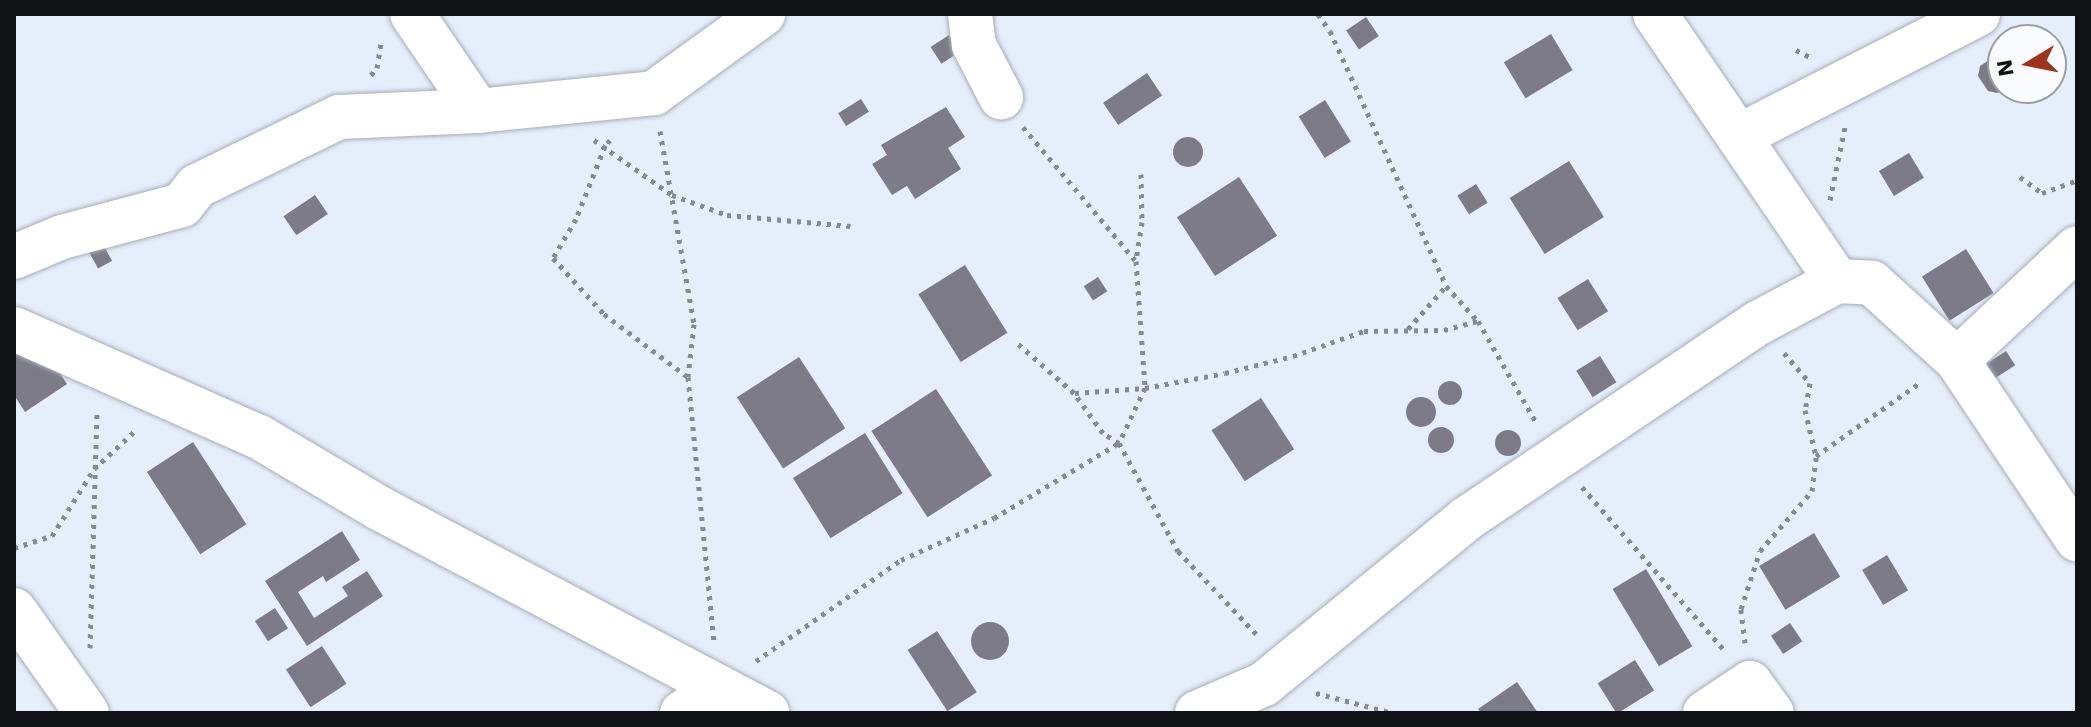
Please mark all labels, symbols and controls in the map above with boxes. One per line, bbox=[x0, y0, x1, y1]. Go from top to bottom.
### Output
north arrow bbox=[1987, 24, 2067, 104]
text: N bbox=[1991, 58, 2019, 78]

